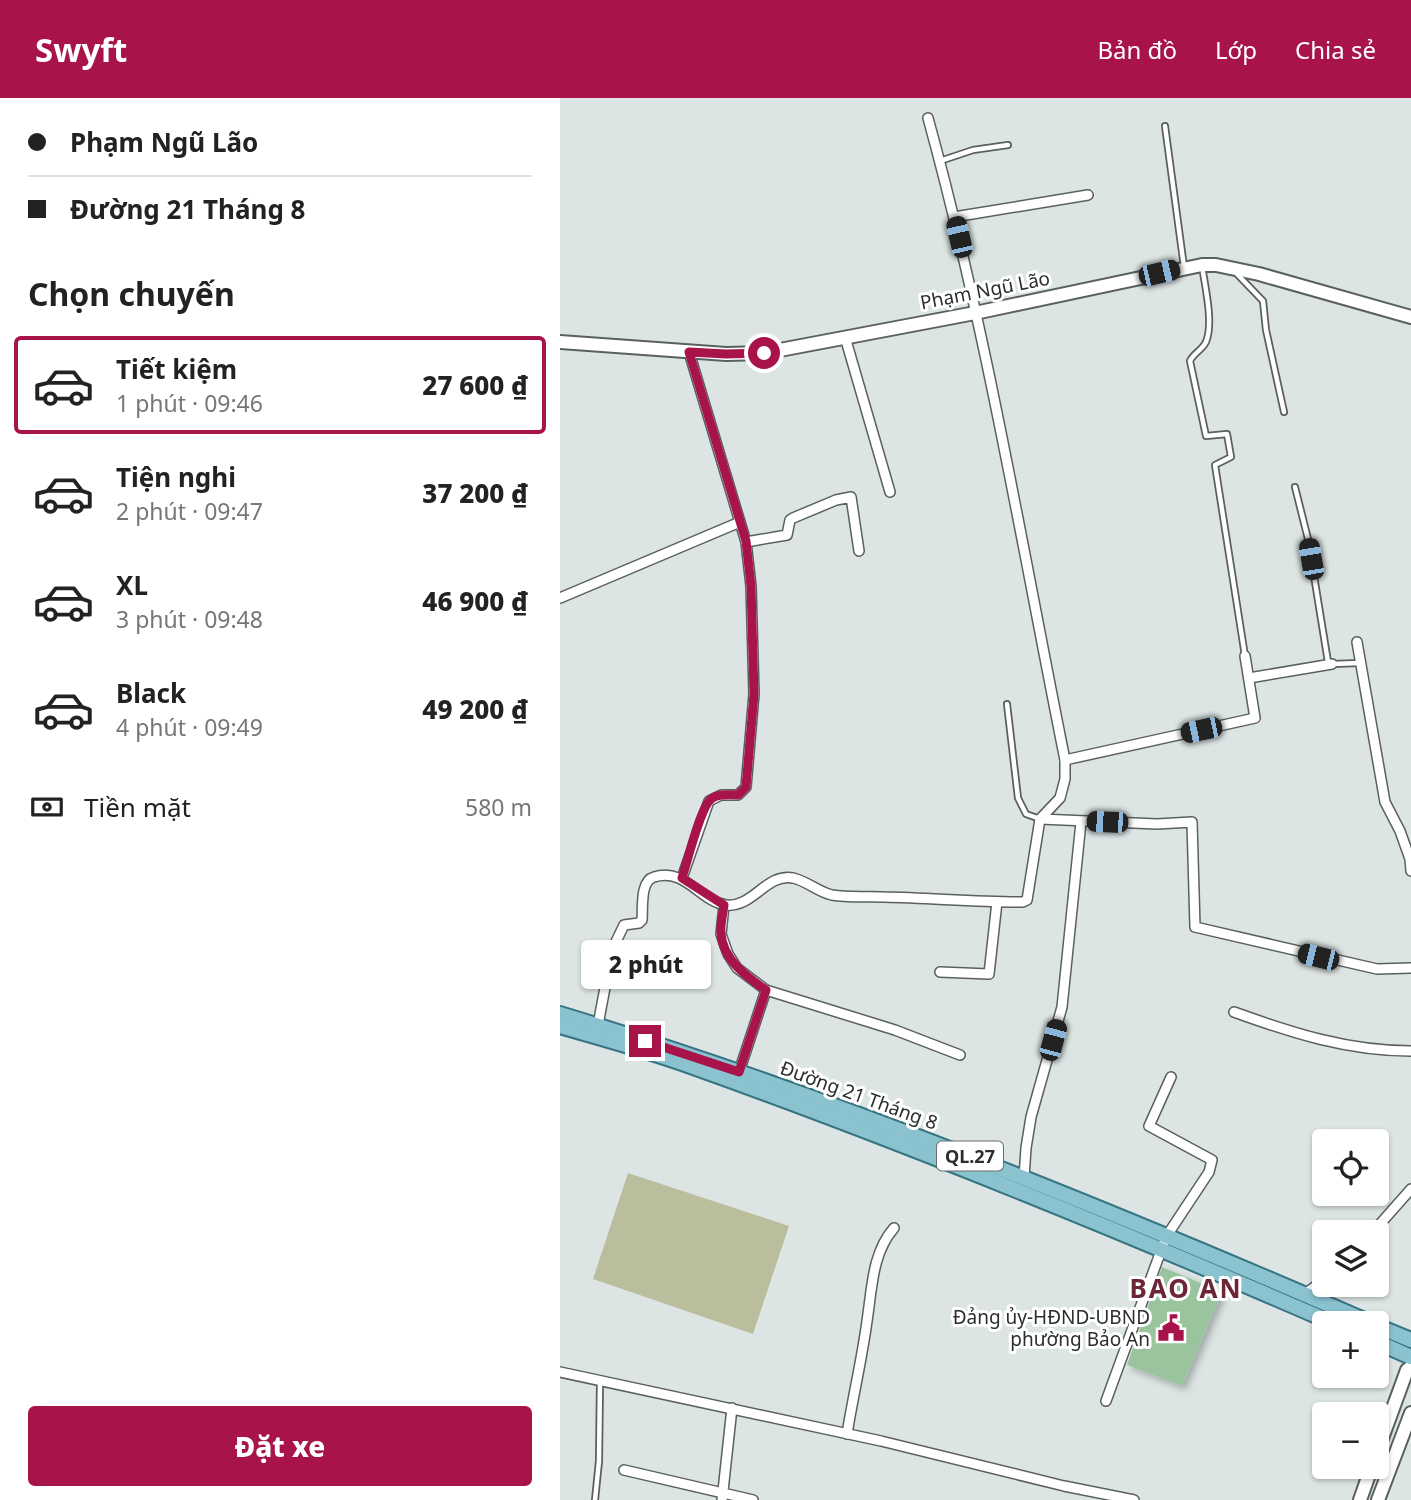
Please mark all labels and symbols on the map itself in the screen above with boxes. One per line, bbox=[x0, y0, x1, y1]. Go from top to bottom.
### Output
car bbox=[945, 214, 974, 260]
car bbox=[1137, 258, 1182, 288]
street label: Phạm Ngũ Lão bbox=[918, 265, 1052, 315]
route start bbox=[748, 337, 780, 369]
car bbox=[1298, 536, 1325, 582]
car bbox=[1179, 715, 1224, 745]
car bbox=[1086, 811, 1129, 833]
callout: 2 phút bbox=[580, 940, 710, 988]
car bbox=[1296, 942, 1341, 972]
car bbox=[1038, 1017, 1069, 1063]
route end bbox=[629, 1025, 661, 1057]
street label: Đường 21 Tháng 8 bbox=[777, 1054, 941, 1136]
road number: QL.27 bbox=[937, 1142, 1003, 1170]
district label: BAO AN bbox=[1129, 1270, 1243, 1306]
place label: Đảng ủy-HĐND-UBND phường Bảo An bbox=[953, 1304, 1150, 1352]
public building icon: Đảng ủy-HĐND-UBND phường Bảo An bbox=[1156, 1313, 1186, 1343]

